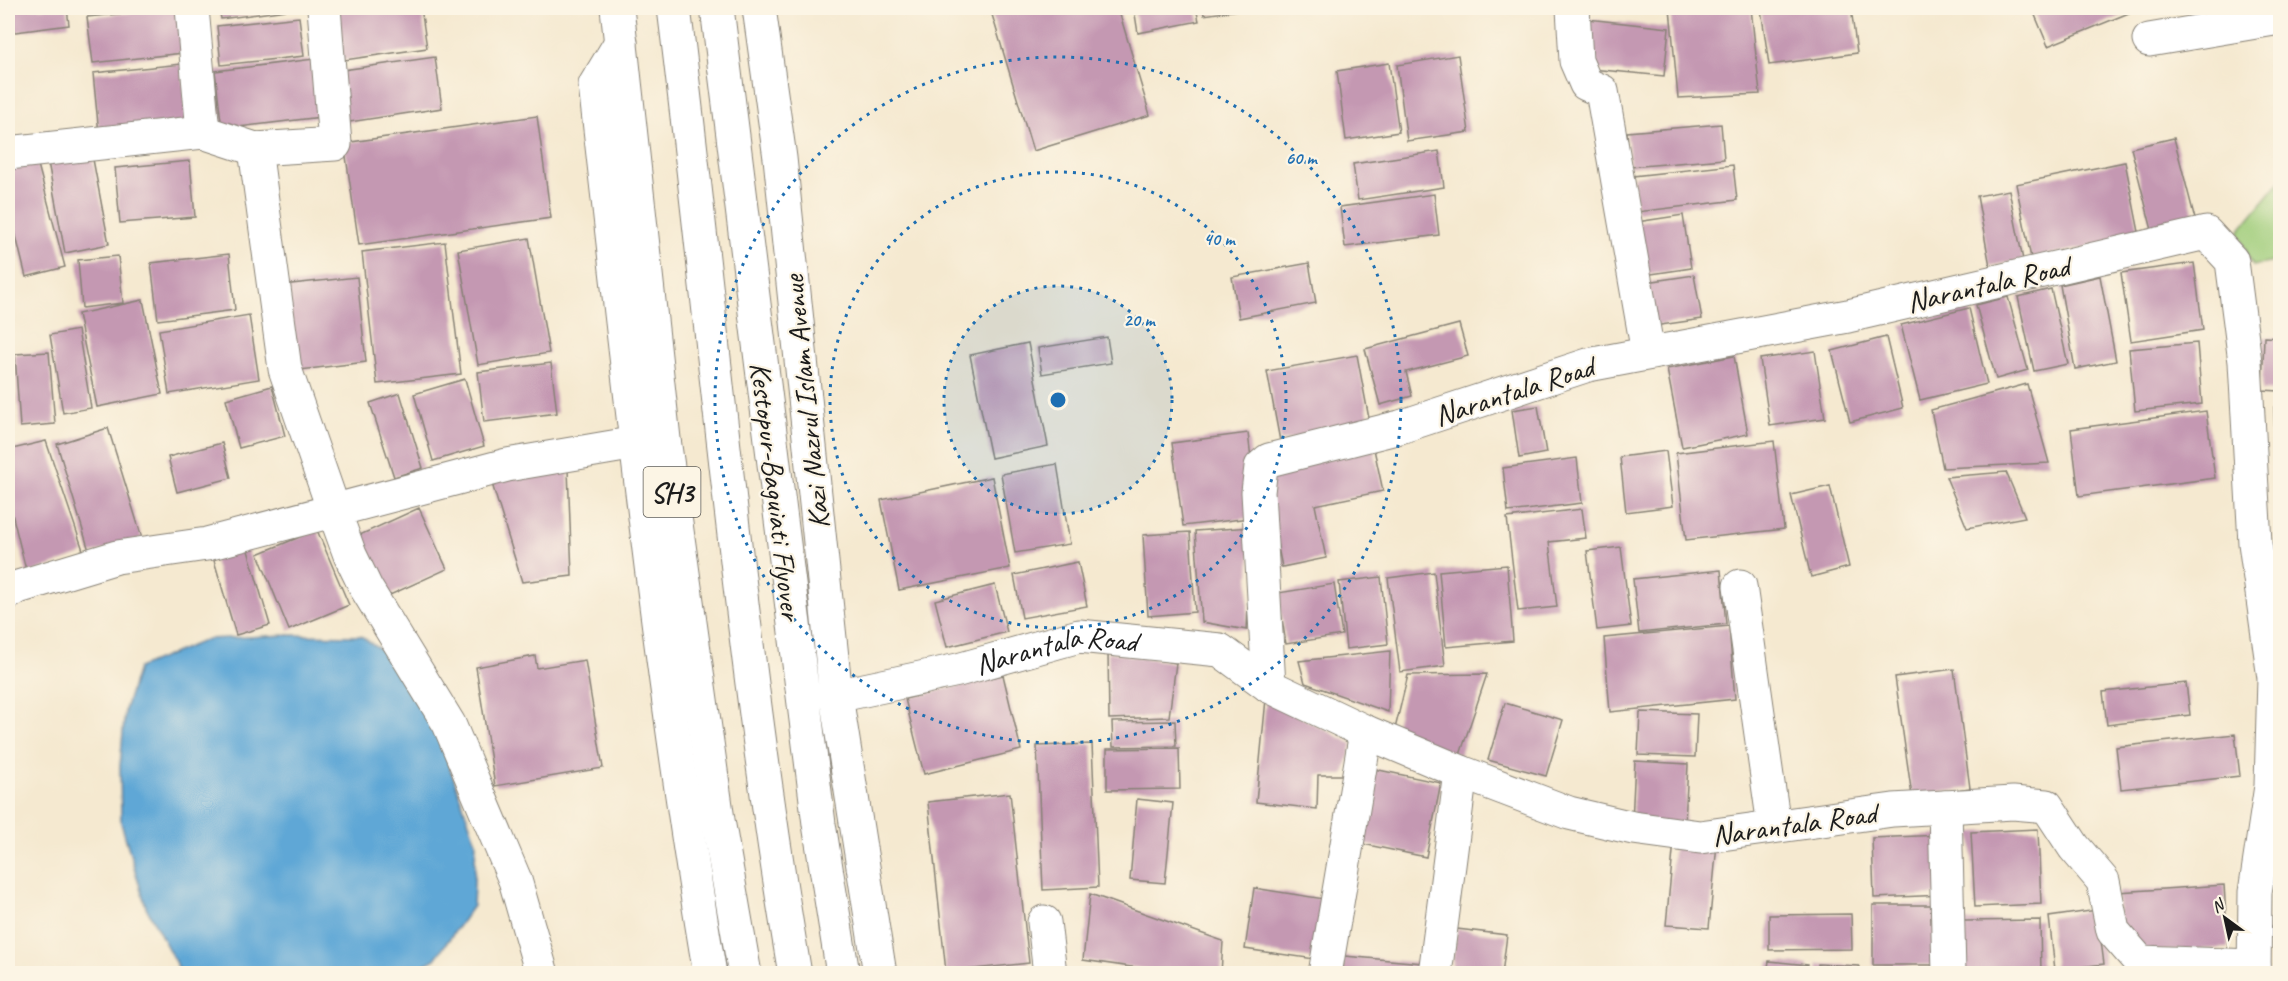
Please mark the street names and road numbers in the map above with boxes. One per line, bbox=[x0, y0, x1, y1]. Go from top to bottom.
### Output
street label: Narantala Road bbox=[1903, 246, 2077, 321]
street label: Kazi Nazrul Islam Avenue bbox=[774, 271, 838, 531]
street label: Narantala Road bbox=[1429, 346, 1603, 435]
street label: Kestopur-Baguiati Flyover bbox=[741, 360, 811, 624]
road number: SH3 bbox=[644, 467, 700, 517]
street label: Narantala Road bbox=[971, 617, 1143, 683]
street label: Narantala Road bbox=[1709, 793, 1883, 854]

